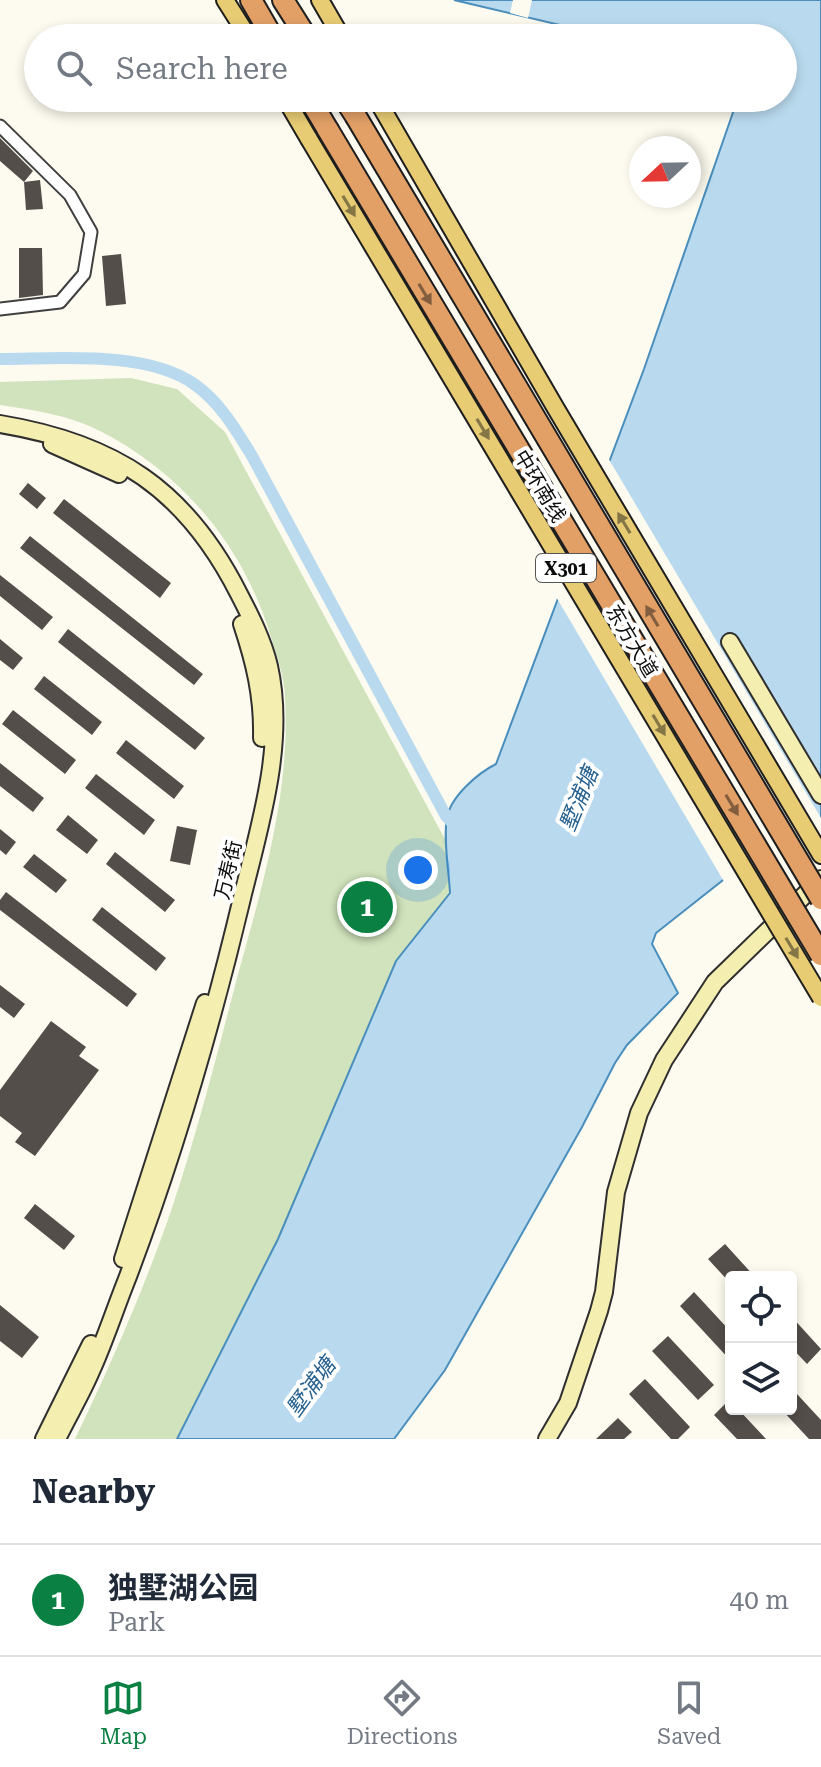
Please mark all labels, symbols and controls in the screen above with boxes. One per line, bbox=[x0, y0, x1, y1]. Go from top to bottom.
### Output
search box bbox=[24, 24, 797, 112]
icon: search bbox=[52, 46, 96, 90]
text: Search here bbox=[116, 51, 288, 86]
north arrow bbox=[629, 136, 701, 208]
one-way arrow bbox=[342, 195, 356, 217]
one-way arrow bbox=[418, 283, 432, 305]
one-way arrow bbox=[476, 418, 490, 440]
street label: 中环南线 bbox=[509, 446, 571, 526]
one-way arrow bbox=[617, 512, 631, 534]
road number: X301 bbox=[536, 554, 596, 582]
street label: 东方大道 bbox=[601, 601, 663, 681]
one-way arrow bbox=[645, 605, 659, 627]
one-way arrow bbox=[652, 714, 666, 736]
water label: 墅浦塘 bbox=[555, 760, 604, 834]
one-way arrow bbox=[725, 794, 739, 816]
street label: 万寿街 bbox=[210, 838, 246, 902]
your location bbox=[398, 850, 438, 890]
pin: 1 bbox=[341, 877, 393, 937]
one-way arrow bbox=[784, 937, 798, 959]
map controls bbox=[725, 1271, 797, 1415]
button: locate bbox=[725, 1271, 797, 1343]
button: layers bbox=[725, 1343, 797, 1415]
water label: 墅浦塘 bbox=[281, 1350, 343, 1421]
text: Nearby bbox=[32, 1471, 155, 1511]
text: 独墅湖公园 bbox=[108, 1570, 258, 1605]
text: 1 bbox=[51, 1585, 65, 1615]
text: 40 m bbox=[730, 1585, 789, 1615]
text: Park bbox=[108, 1607, 165, 1637]
tab: Map bbox=[100, 1676, 147, 1749]
tab: Directions bbox=[347, 1676, 458, 1749]
tab: Saved bbox=[657, 1676, 721, 1749]

